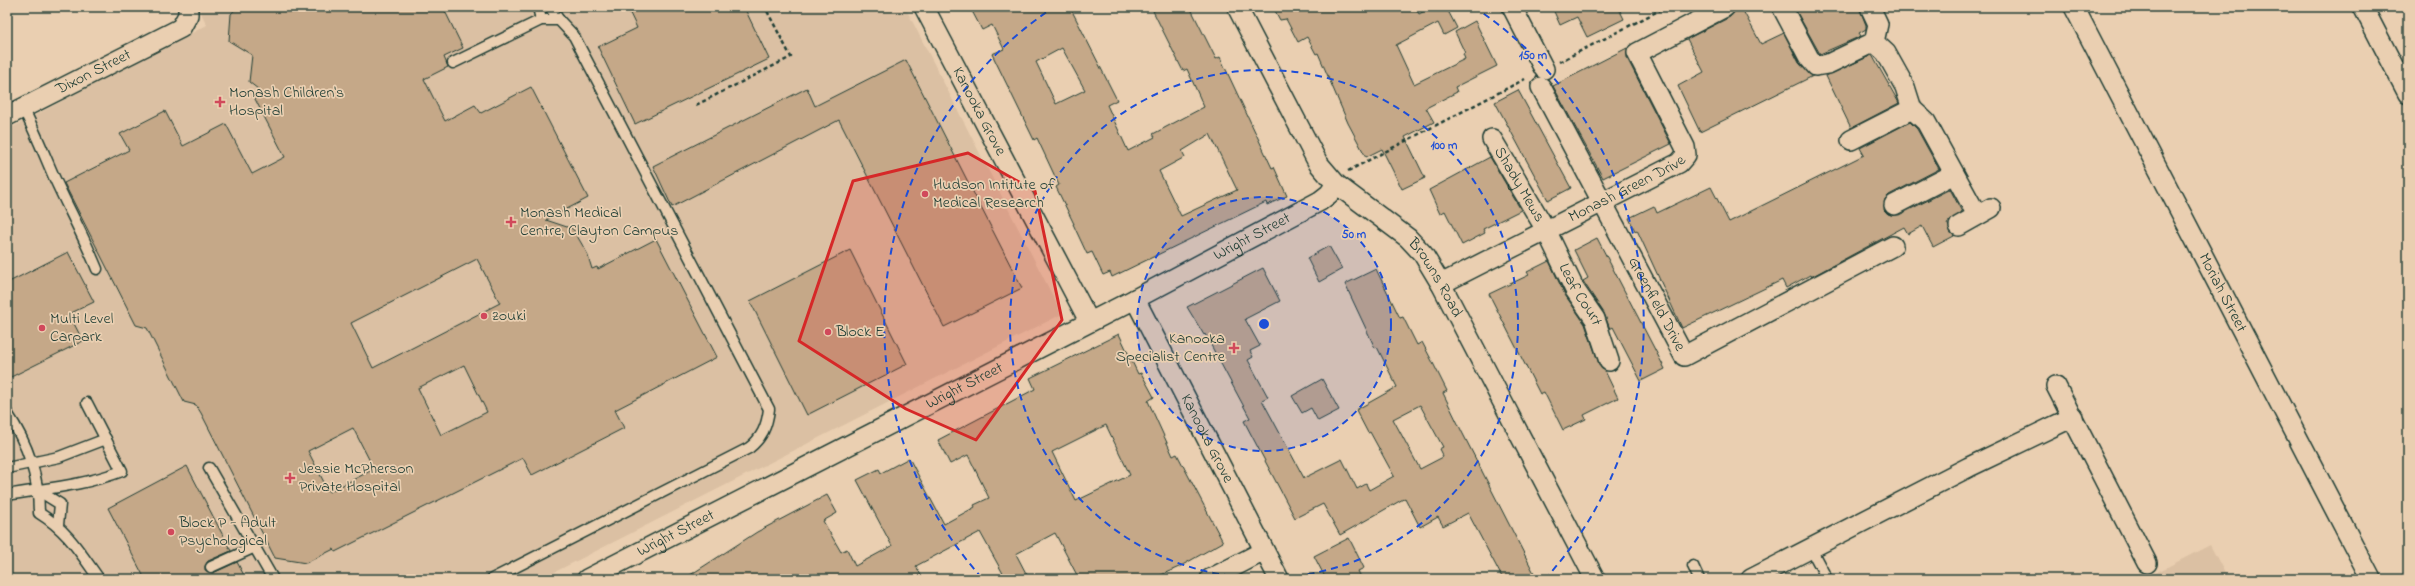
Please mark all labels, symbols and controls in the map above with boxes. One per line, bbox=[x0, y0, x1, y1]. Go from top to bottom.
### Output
street label: Dixon Street bbox=[51, 43, 136, 102]
text: 150 m bbox=[1519, 47, 1548, 65]
street label: Kanooka Grove bbox=[946, 63, 1013, 161]
place label: Monash Children's Hospital bbox=[229, 81, 344, 123]
marker: Monash Children's Hospital bbox=[214, 96, 226, 108]
text: 100 m bbox=[1431, 137, 1458, 155]
street label: Shady Mews bbox=[1487, 142, 1551, 227]
street label: Monash Green Drive bbox=[1564, 150, 1693, 229]
place label: Hudson Intitute of Medical Research bbox=[933, 173, 1056, 215]
marker: Hudson Intitute of Medical Research bbox=[920, 189, 930, 199]
place label: Monash Medical Centre, Clayton Campus bbox=[520, 201, 678, 243]
street label: Wright Street bbox=[1209, 206, 1296, 267]
marker: Monash Medical Centre, Clayton Campus bbox=[505, 216, 517, 228]
text: 50 m bbox=[1342, 226, 1367, 244]
street label: Browns Road bbox=[1401, 232, 1468, 322]
street label: Moriah Street bbox=[2192, 249, 2253, 337]
street label: Greenfield Drive bbox=[1621, 253, 1692, 356]
street label: Leaf Court bbox=[1552, 259, 1609, 329]
place label: zouki bbox=[492, 304, 526, 328]
place label: Multi Level Carpark bbox=[50, 307, 114, 349]
marker: zouki bbox=[479, 311, 489, 321]
centre of rings bbox=[1257, 317, 1271, 331]
place label: Block E bbox=[835, 320, 885, 344]
marker: Multi Level Carpark bbox=[37, 323, 47, 333]
marker: Block E bbox=[823, 327, 833, 337]
place label: Kanooka Specialist Centre bbox=[1116, 327, 1226, 369]
marker: Kanooka Specialist Centre bbox=[1228, 342, 1240, 354]
street label: Wright Street bbox=[922, 356, 1008, 416]
street label: Kanooka Grove bbox=[1174, 390, 1240, 488]
place label: Jessie McPherson Private Hospital bbox=[299, 457, 414, 499]
marker: Jessie McPherson Private Hospital bbox=[284, 472, 296, 484]
street label: Wright Street bbox=[633, 503, 720, 563]
place label: Block P - Adult Psychological bbox=[178, 511, 277, 553]
marker: Block P - Adult Psychological bbox=[166, 527, 176, 537]

